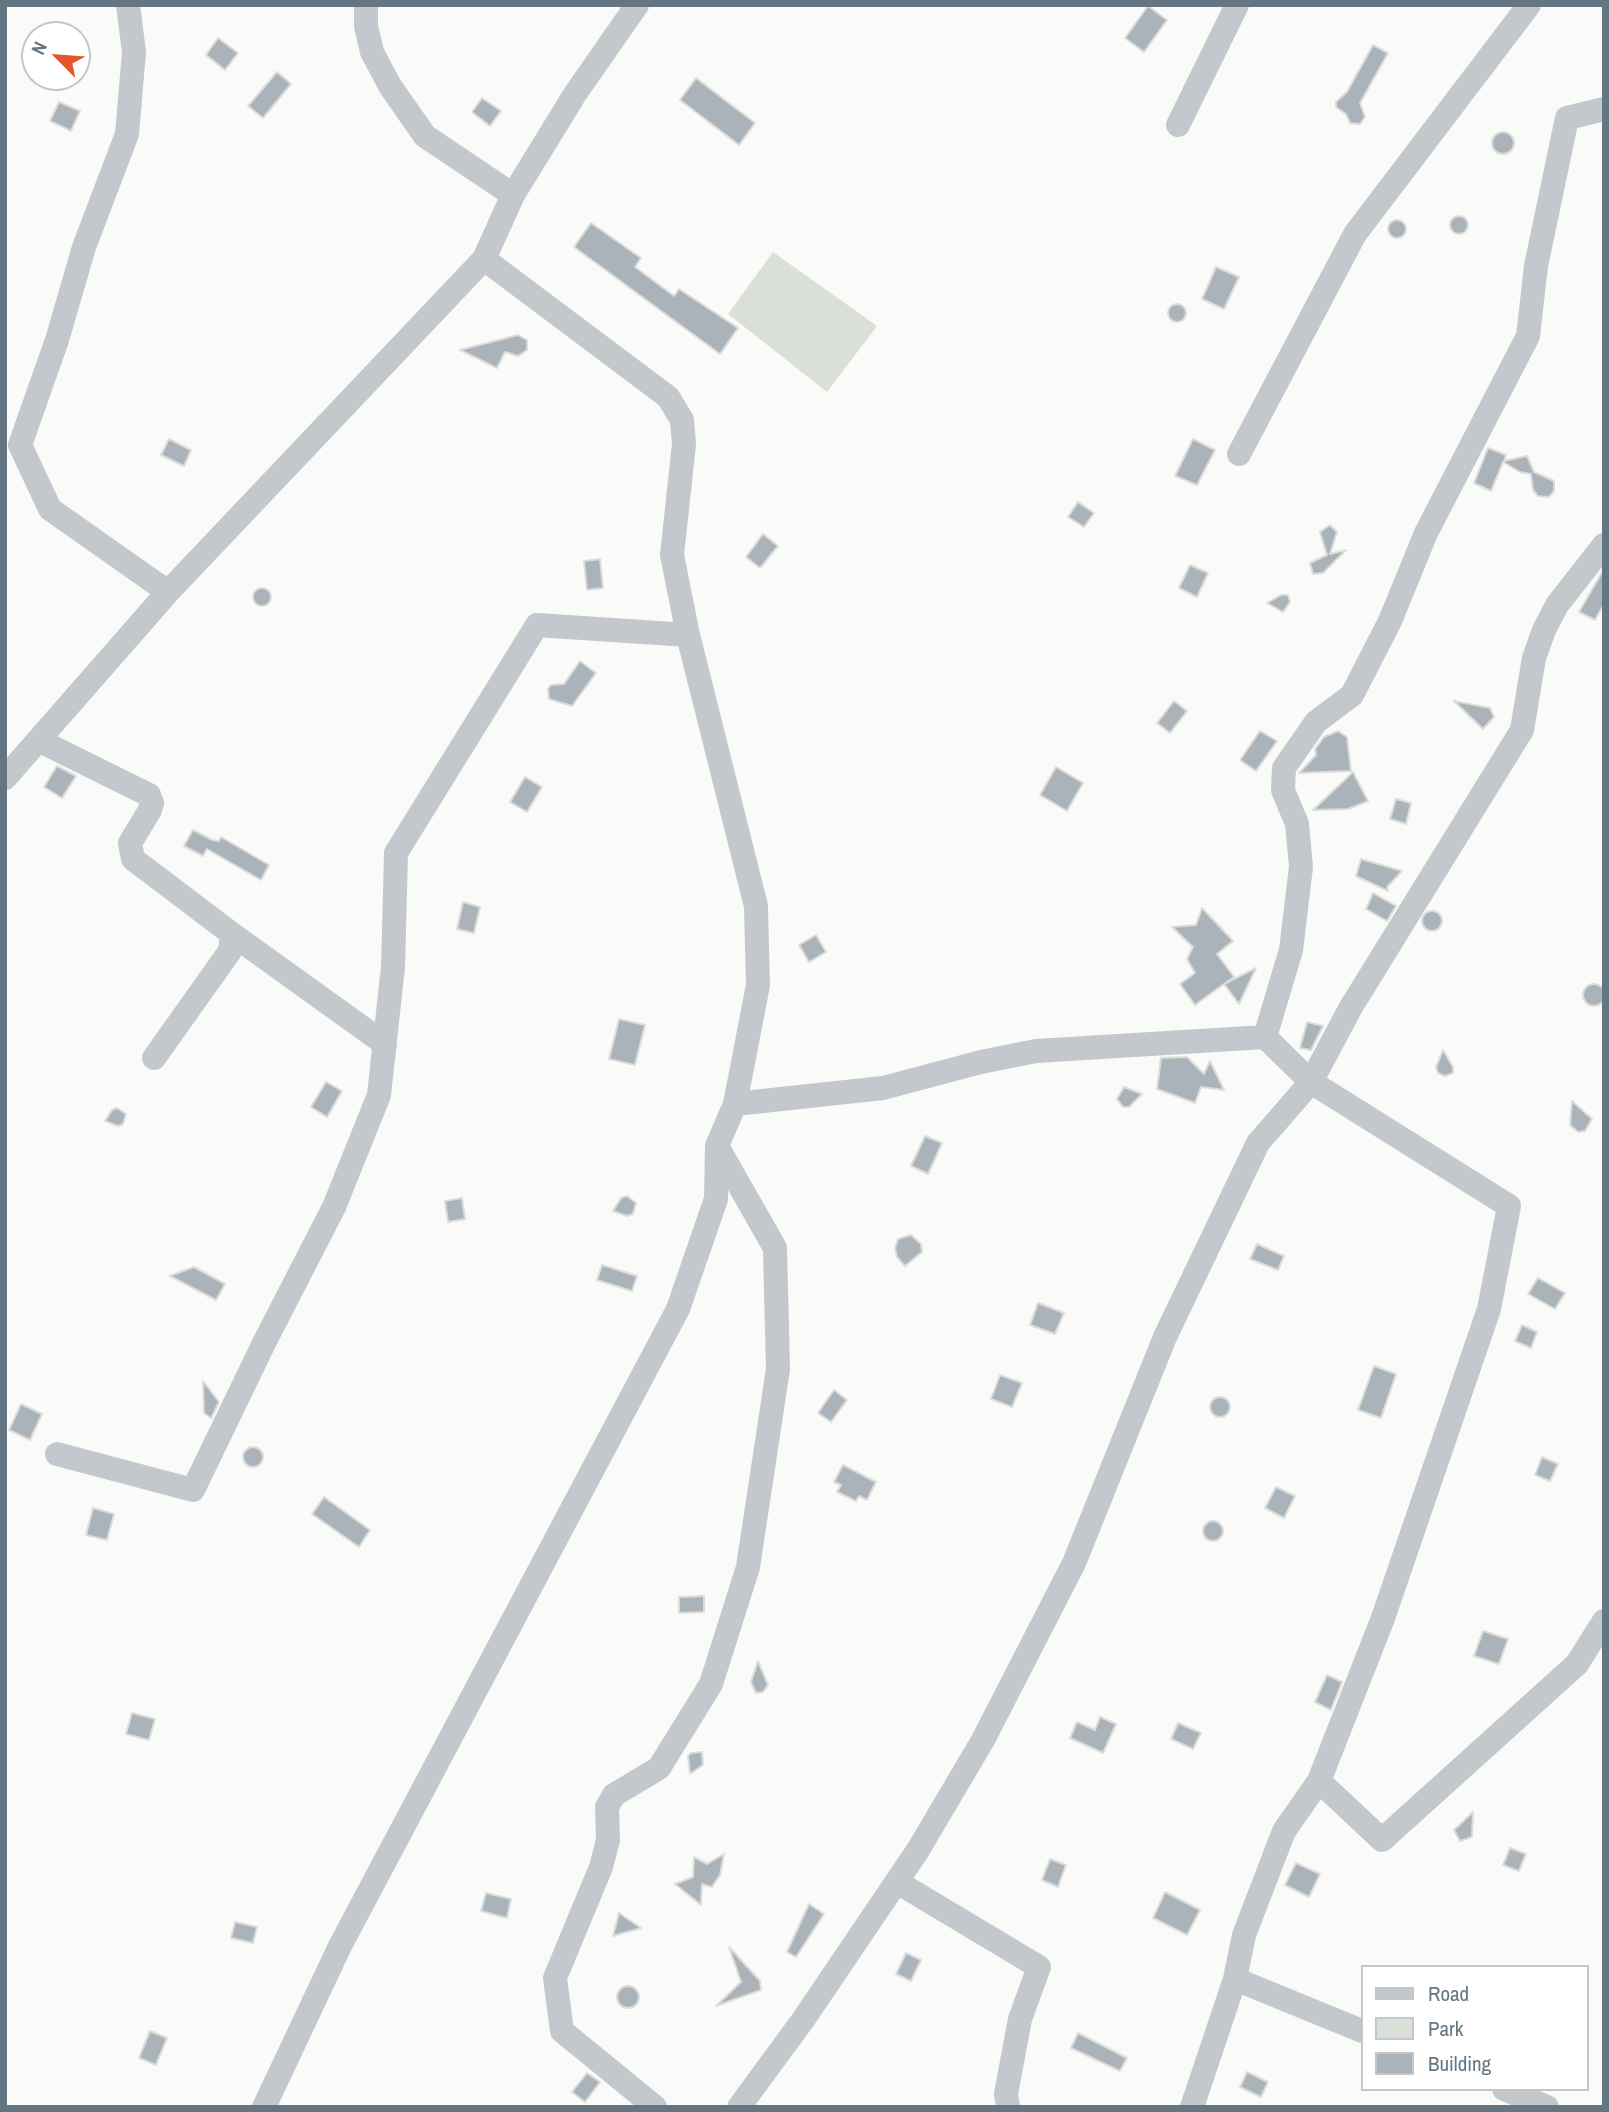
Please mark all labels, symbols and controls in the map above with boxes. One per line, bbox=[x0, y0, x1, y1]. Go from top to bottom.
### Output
north arrow bbox=[21, 21, 91, 91]
text: N bbox=[25, 37, 53, 59]
legend bbox=[1360, 1965, 1588, 2091]
text: Road bbox=[1428, 1979, 1469, 2008]
text: Park bbox=[1428, 2014, 1463, 2043]
text: Building bbox=[1428, 2049, 1491, 2078]

